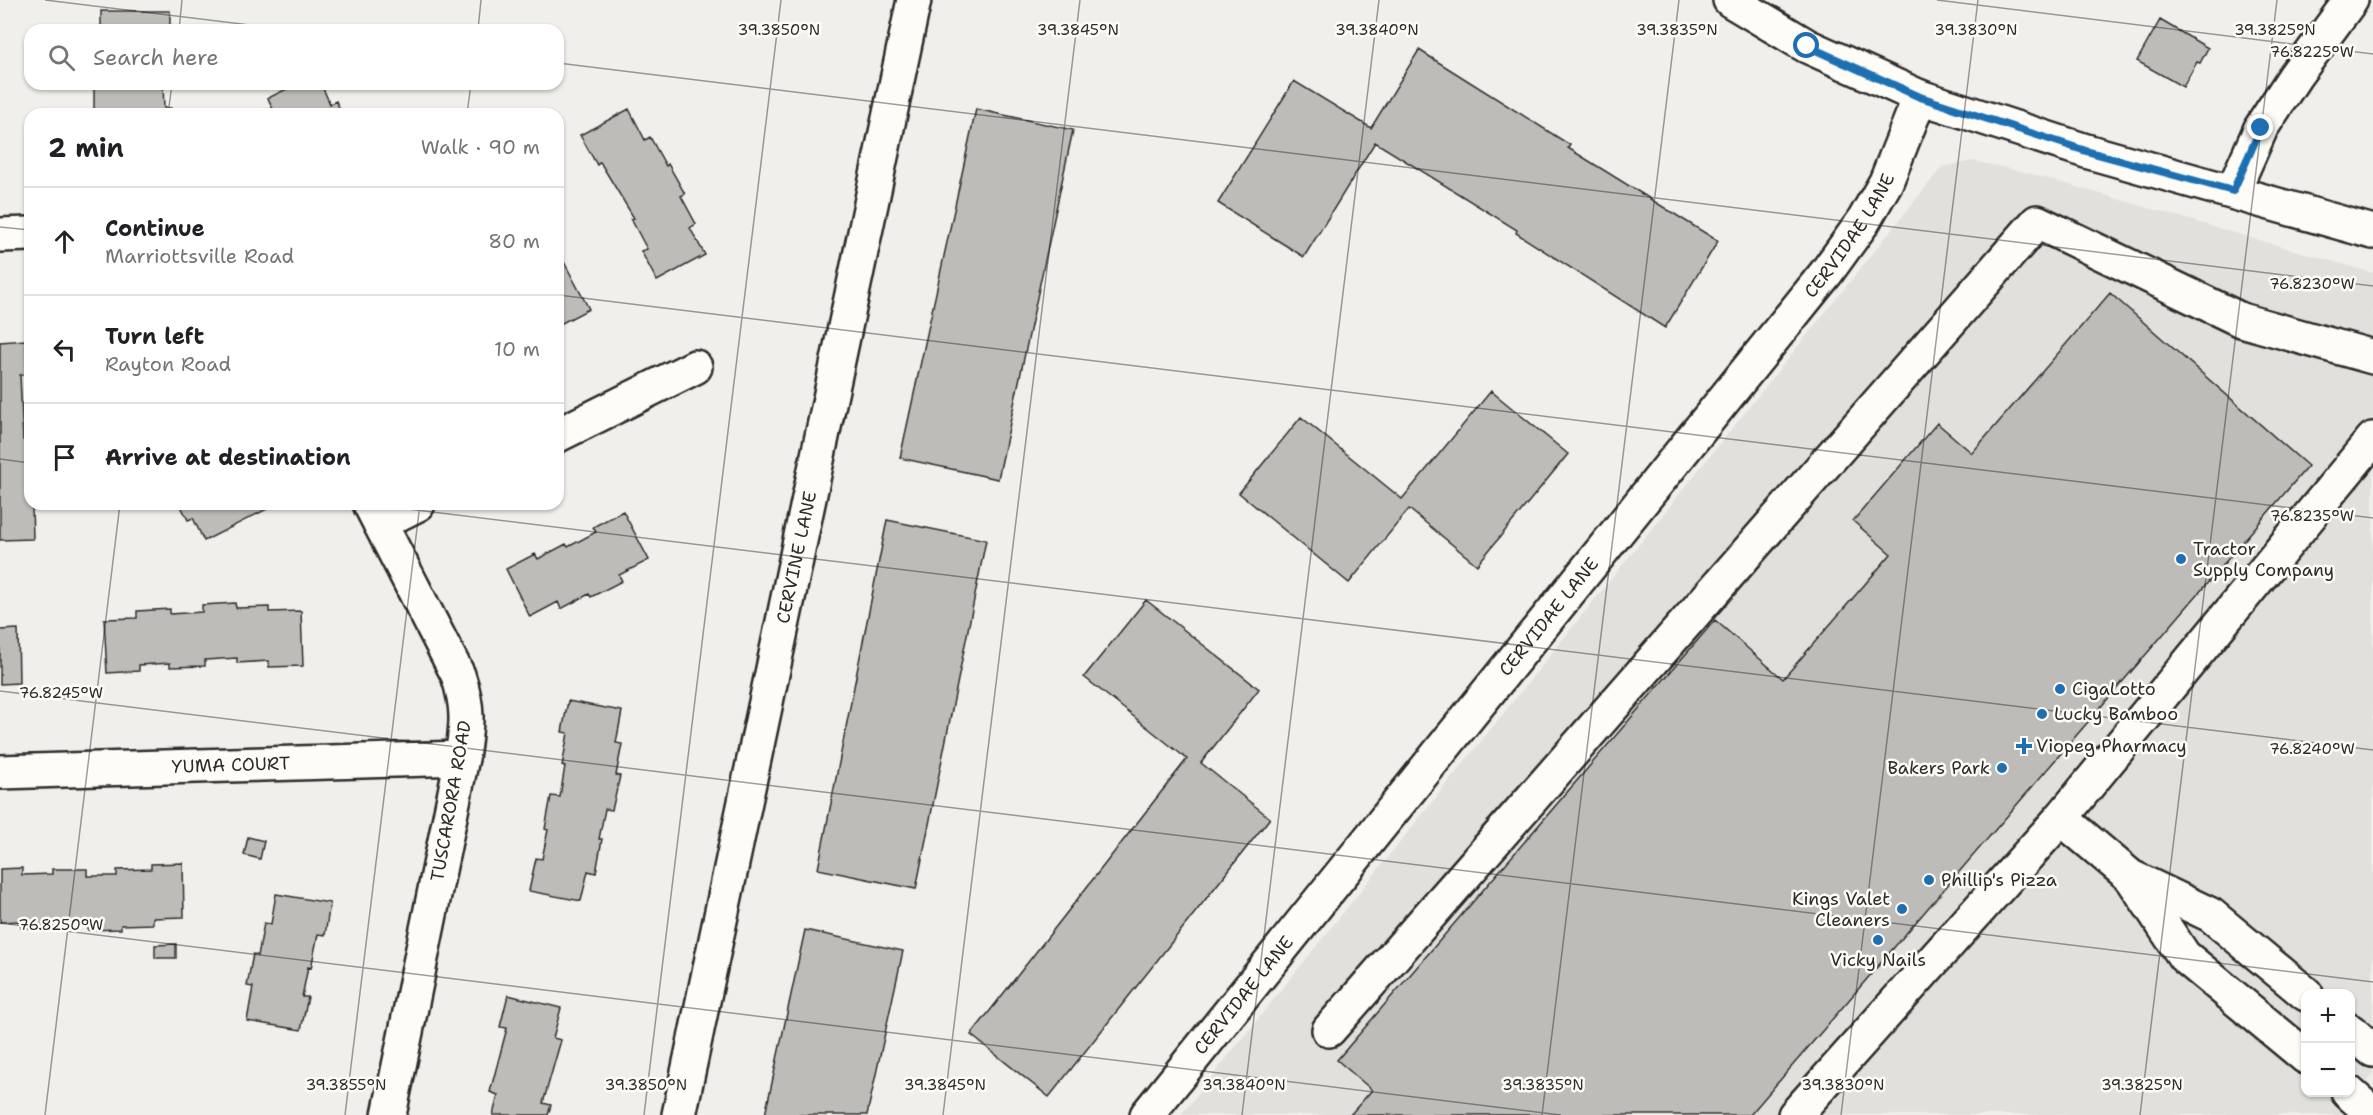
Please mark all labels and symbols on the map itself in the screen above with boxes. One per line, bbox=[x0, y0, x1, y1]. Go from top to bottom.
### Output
text: 39.3850°N bbox=[738, 20, 820, 40]
text: 39.3845°N bbox=[1037, 20, 1119, 40]
text: 39.3840°N bbox=[1335, 20, 1419, 40]
text: 39.3835°N bbox=[1636, 20, 1718, 40]
text: 39.3830°N bbox=[1934, 20, 2018, 40]
text: 39.3825°N bbox=[2234, 20, 2316, 40]
route start bbox=[1793, 32, 1819, 58]
text: 76.8225°W bbox=[2270, 42, 2354, 62]
route end bbox=[2247, 114, 2273, 140]
street label: CERVIDAE LANE bbox=[1799, 170, 1900, 303]
text: 76.8230°W bbox=[2269, 274, 2355, 294]
street label: CERVINE LANE bbox=[771, 489, 822, 626]
text: 76.8235°W bbox=[2270, 506, 2354, 526]
place label: Tractor Supply Company bbox=[2193, 537, 2334, 582]
street label: CERVIDAE LANE bbox=[1494, 552, 1604, 681]
marker: Tractor Supply Company bbox=[2174, 552, 2188, 566]
place label: CigaLotto bbox=[2072, 677, 2156, 701]
marker: CigaLotto bbox=[2053, 682, 2067, 696]
text: 76.8245°W bbox=[19, 683, 103, 703]
place label: Lucky Bamboo bbox=[2054, 702, 2178, 726]
marker: Lucky Bamboo bbox=[2035, 707, 2049, 721]
street label: TUSCARORA ROAD bbox=[425, 719, 477, 883]
place label: Viopeg Pharmacy bbox=[2036, 734, 2187, 758]
marker: Viopeg Pharmacy bbox=[2017, 739, 2031, 753]
text: 76.8240°W bbox=[2269, 739, 2355, 759]
street label: YUMA COURT bbox=[171, 751, 290, 779]
place label: Bakers Park bbox=[1887, 756, 1990, 780]
marker: Bakers Park bbox=[1995, 761, 2009, 775]
place label: Phillip's Pizza bbox=[1941, 868, 2057, 892]
marker: Phillip's Pizza bbox=[1922, 873, 1936, 887]
place label: Kings Valet Cleaners bbox=[1792, 887, 1890, 932]
marker: Kings Valet Cleaners bbox=[1895, 902, 1909, 916]
text: 76.8250°W bbox=[18, 915, 104, 935]
street label: CERVIDAE LANE bbox=[1189, 931, 1299, 1059]
marker: Vicky Nails bbox=[1871, 933, 1885, 947]
place label: Vicky Nails bbox=[1830, 948, 1926, 972]
text: 39.3855°N bbox=[306, 1075, 386, 1095]
text: 39.3850°N bbox=[605, 1075, 687, 1095]
text: 39.3845°N bbox=[904, 1075, 986, 1095]
text: 39.3840°N bbox=[1202, 1075, 1286, 1095]
text: 39.3835°N bbox=[1502, 1075, 1584, 1095]
text: 39.3830°N bbox=[1801, 1075, 1885, 1095]
text: 39.3825°N bbox=[2101, 1075, 2183, 1095]

